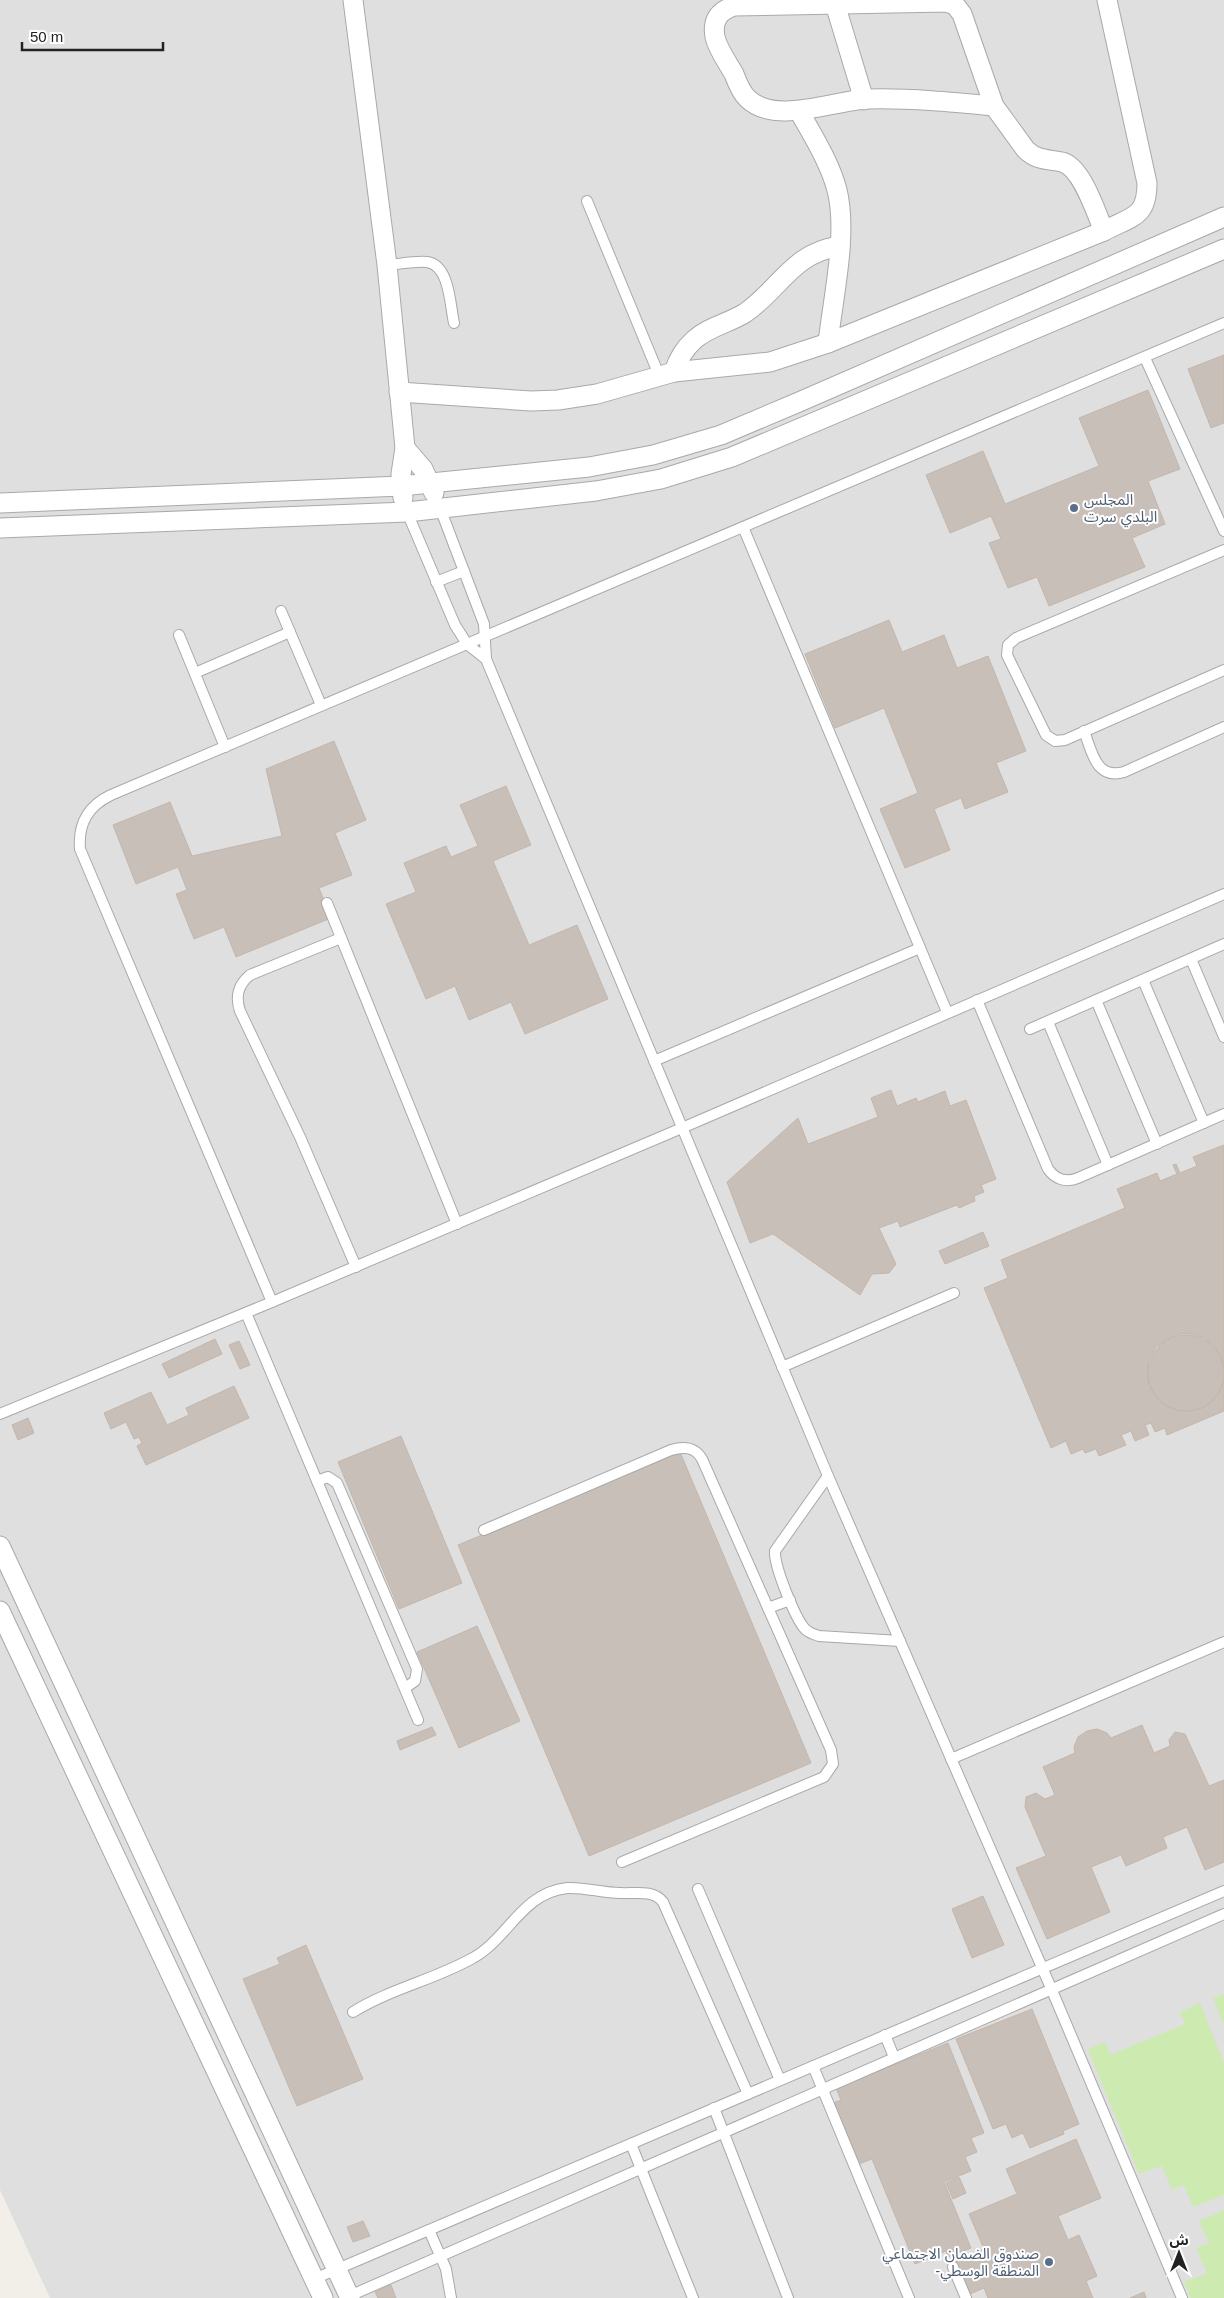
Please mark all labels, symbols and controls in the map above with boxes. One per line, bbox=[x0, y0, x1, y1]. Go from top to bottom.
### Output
scale bar bbox=[22, 20, 164, 52]
text: 50 m bbox=[30, 28, 63, 45]
place label: المجلس البلدي سرت bbox=[1084, 491, 1157, 528]
marker: المجلس البلدي سرت bbox=[1068, 502, 1080, 514]
north arrow bbox=[1154, 2228, 1204, 2278]
text: ش bbox=[1169, 2232, 1189, 2248]
place label: صندوق الضمان الاجتماعي -المنطقة الوسطي bbox=[882, 2245, 1039, 2282]
marker: صندوق الضمان الاجتماعي -المنطقة الوسطي bbox=[1043, 2256, 1055, 2268]

